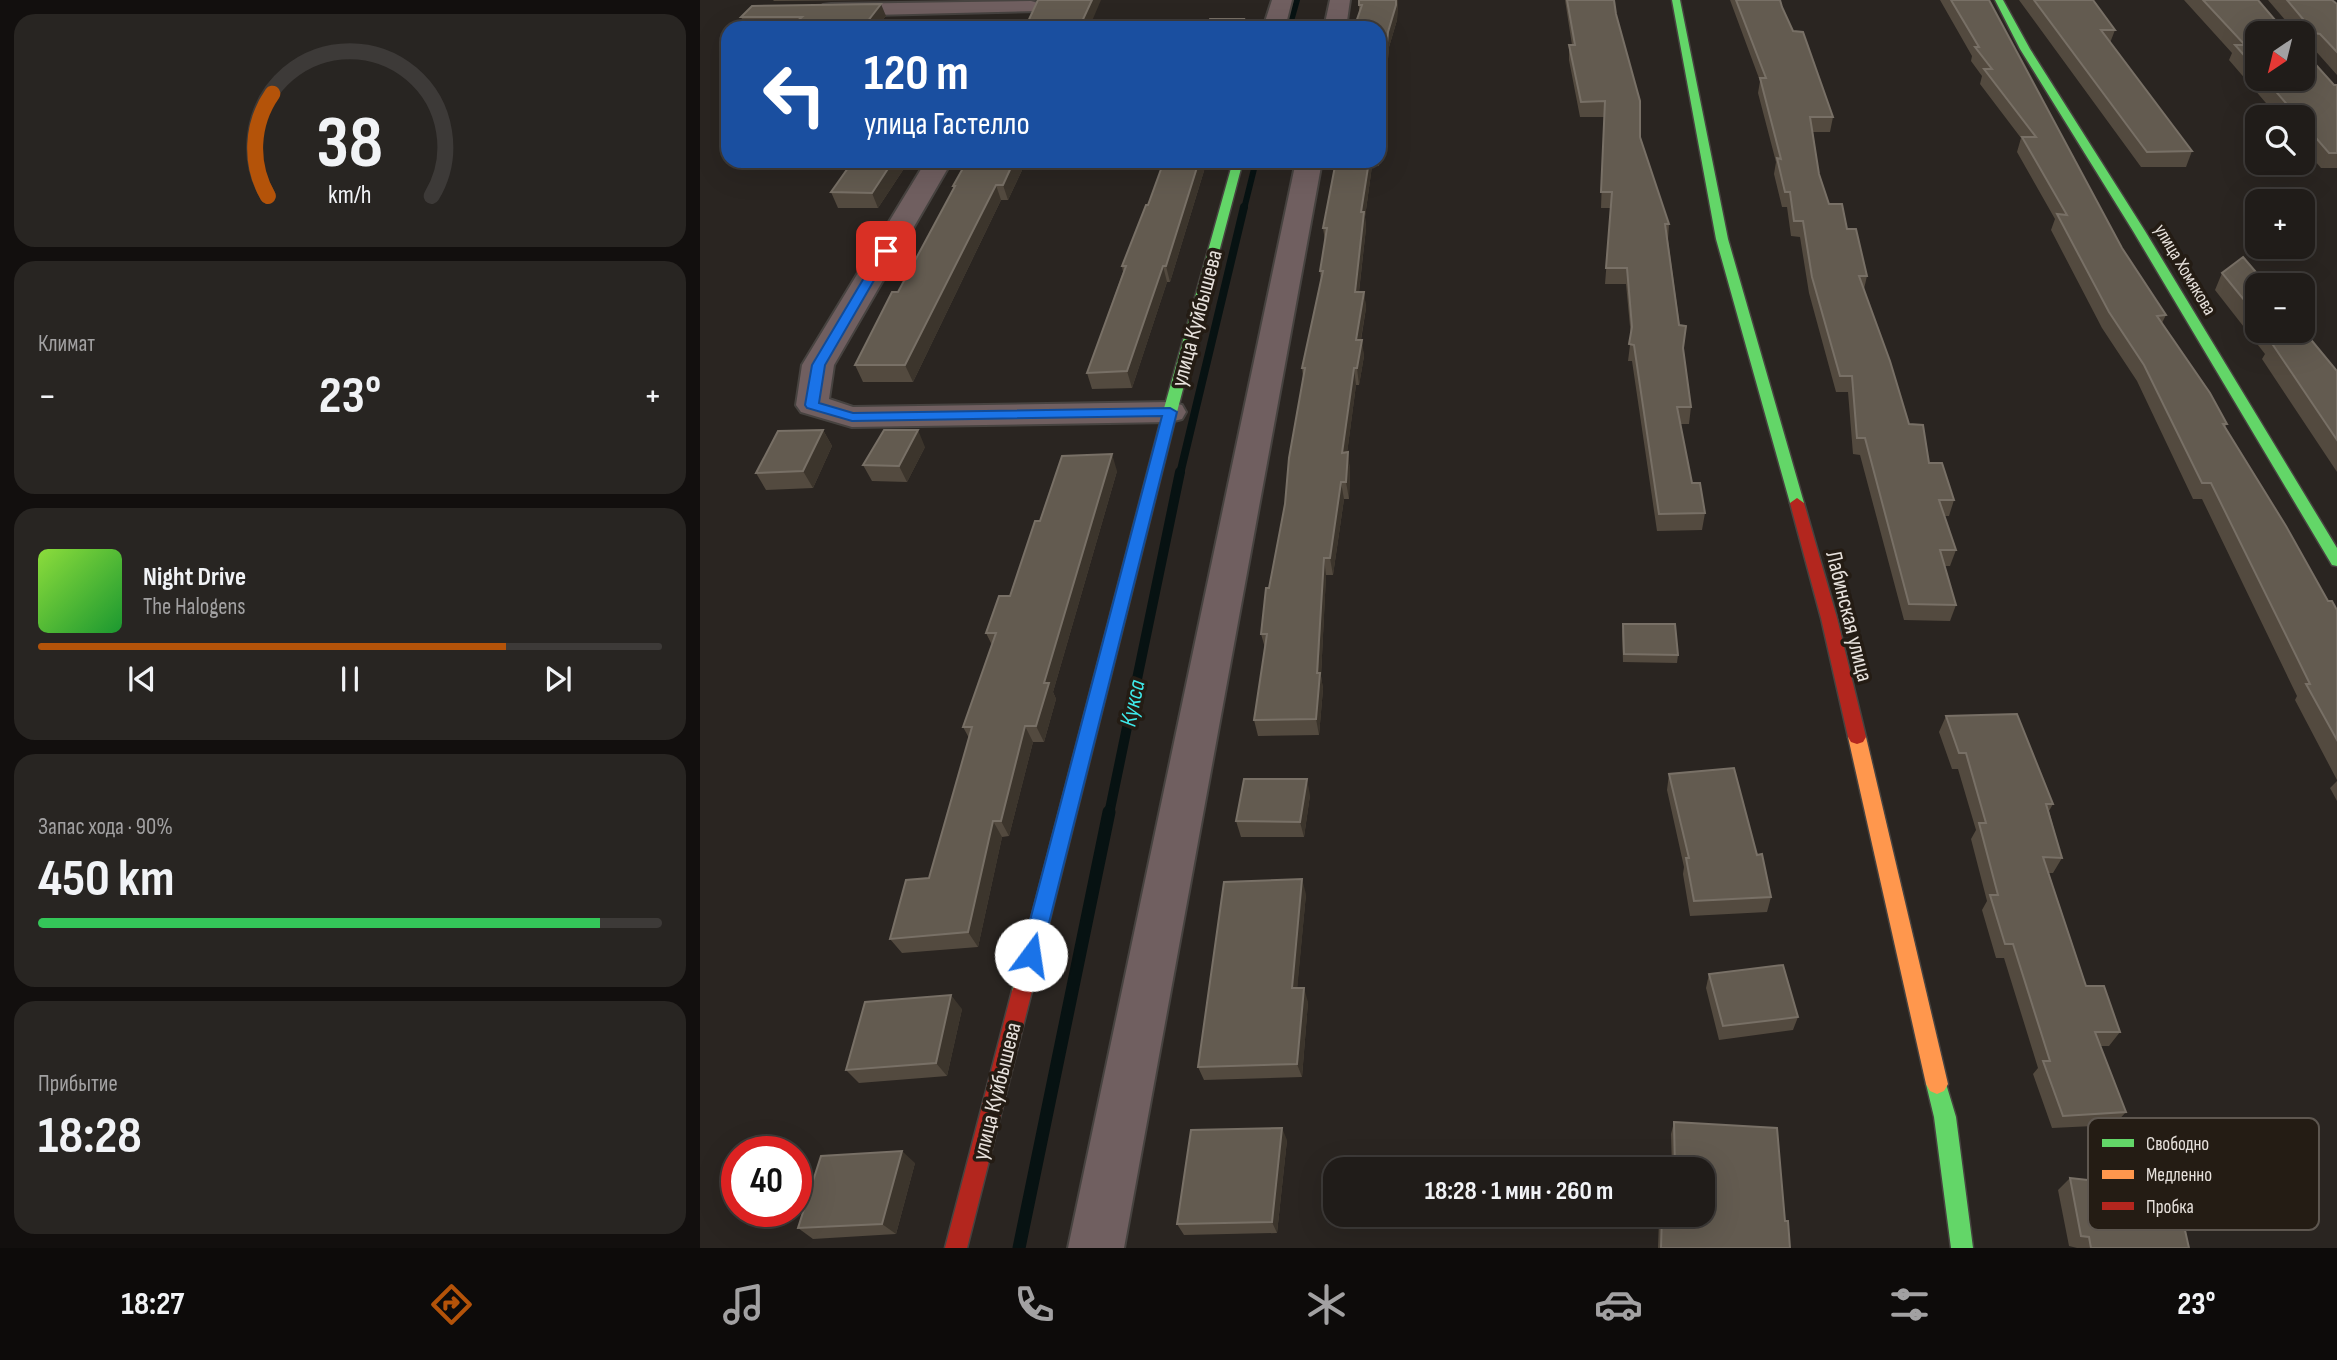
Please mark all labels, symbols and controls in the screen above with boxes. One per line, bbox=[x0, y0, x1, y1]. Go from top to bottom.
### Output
north arrow bbox=[2245, 21, 2315, 91]
map controls bbox=[2245, 21, 2315, 343]
text: 120 m bbox=[864, 45, 969, 104]
icon: left bbox=[749, 49, 840, 140]
text: 38 bbox=[317, 101, 383, 189]
text: улица Гастелло bbox=[864, 105, 1030, 144]
button: search bbox=[2245, 105, 2315, 175]
text: km/h bbox=[328, 180, 372, 211]
button: + bbox=[2245, 189, 2315, 259]
street label: улица Хомякова bbox=[2149, 220, 2221, 320]
pin bbox=[856, 221, 916, 281]
icon: arrive bbox=[867, 232, 905, 270]
street label: улица Куйбышева bbox=[1165, 247, 1229, 390]
button: − bbox=[2245, 273, 2315, 343]
text: Климат bbox=[38, 330, 95, 358]
text: 23° bbox=[319, 365, 381, 428]
text: − bbox=[38, 374, 57, 419]
text: + bbox=[643, 374, 662, 419]
street label: Лабинская улица bbox=[1819, 548, 1879, 684]
text: Night Drive bbox=[143, 562, 246, 593]
text: The Halogens bbox=[143, 593, 246, 621]
icon: previous bbox=[123, 660, 161, 698]
icon: pause bbox=[331, 660, 369, 698]
icon: next bbox=[539, 660, 577, 698]
water label: Кукса bbox=[1113, 677, 1152, 729]
text: Запас хода · 90% bbox=[38, 813, 173, 841]
text: 450 km bbox=[38, 848, 174, 911]
position arrow bbox=[994, 918, 1068, 992]
street label: улица Куйбышева bbox=[966, 1020, 1028, 1163]
text: Прибытие bbox=[38, 1070, 118, 1098]
text: 18:28 bbox=[38, 1105, 142, 1168]
legend bbox=[2088, 1118, 2319, 1230]
text: Свободно bbox=[2146, 1133, 2209, 1156]
speed limit sign: 40 bbox=[721, 1136, 812, 1227]
text: Медленно bbox=[2146, 1164, 2212, 1187]
text: 18:28 · 1 мин · 260 m bbox=[1425, 1176, 1613, 1207]
text: Пробка bbox=[2146, 1196, 2194, 1219]
icon: directions bbox=[427, 1280, 476, 1329]
icon: music bbox=[719, 1280, 768, 1329]
icon: phone bbox=[1010, 1280, 1059, 1329]
icon: climate bbox=[1302, 1280, 1351, 1329]
icon: car bbox=[1594, 1280, 1643, 1329]
icon: filters bbox=[1885, 1280, 1934, 1329]
text: 18:27 bbox=[121, 1285, 184, 1324]
text: 23° bbox=[2177, 1285, 2216, 1324]

